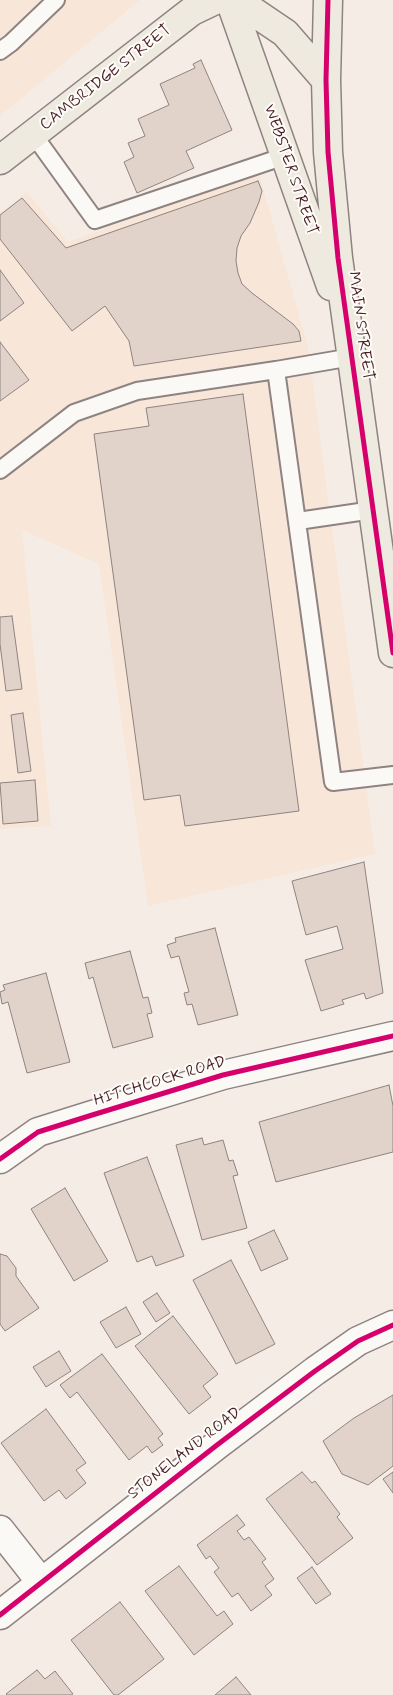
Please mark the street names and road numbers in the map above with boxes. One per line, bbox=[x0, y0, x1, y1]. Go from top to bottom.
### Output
street label: CAMBRIDGE STREET bbox=[37, 21, 175, 135]
street label: WEBSTER STREET bbox=[259, 102, 321, 238]
street label: MAIN STREET bbox=[343, 271, 377, 381]
street label: HITCHCOCK ROAD bbox=[92, 1053, 228, 1111]
street label: STONELAND ROAD bbox=[125, 1404, 245, 1504]

